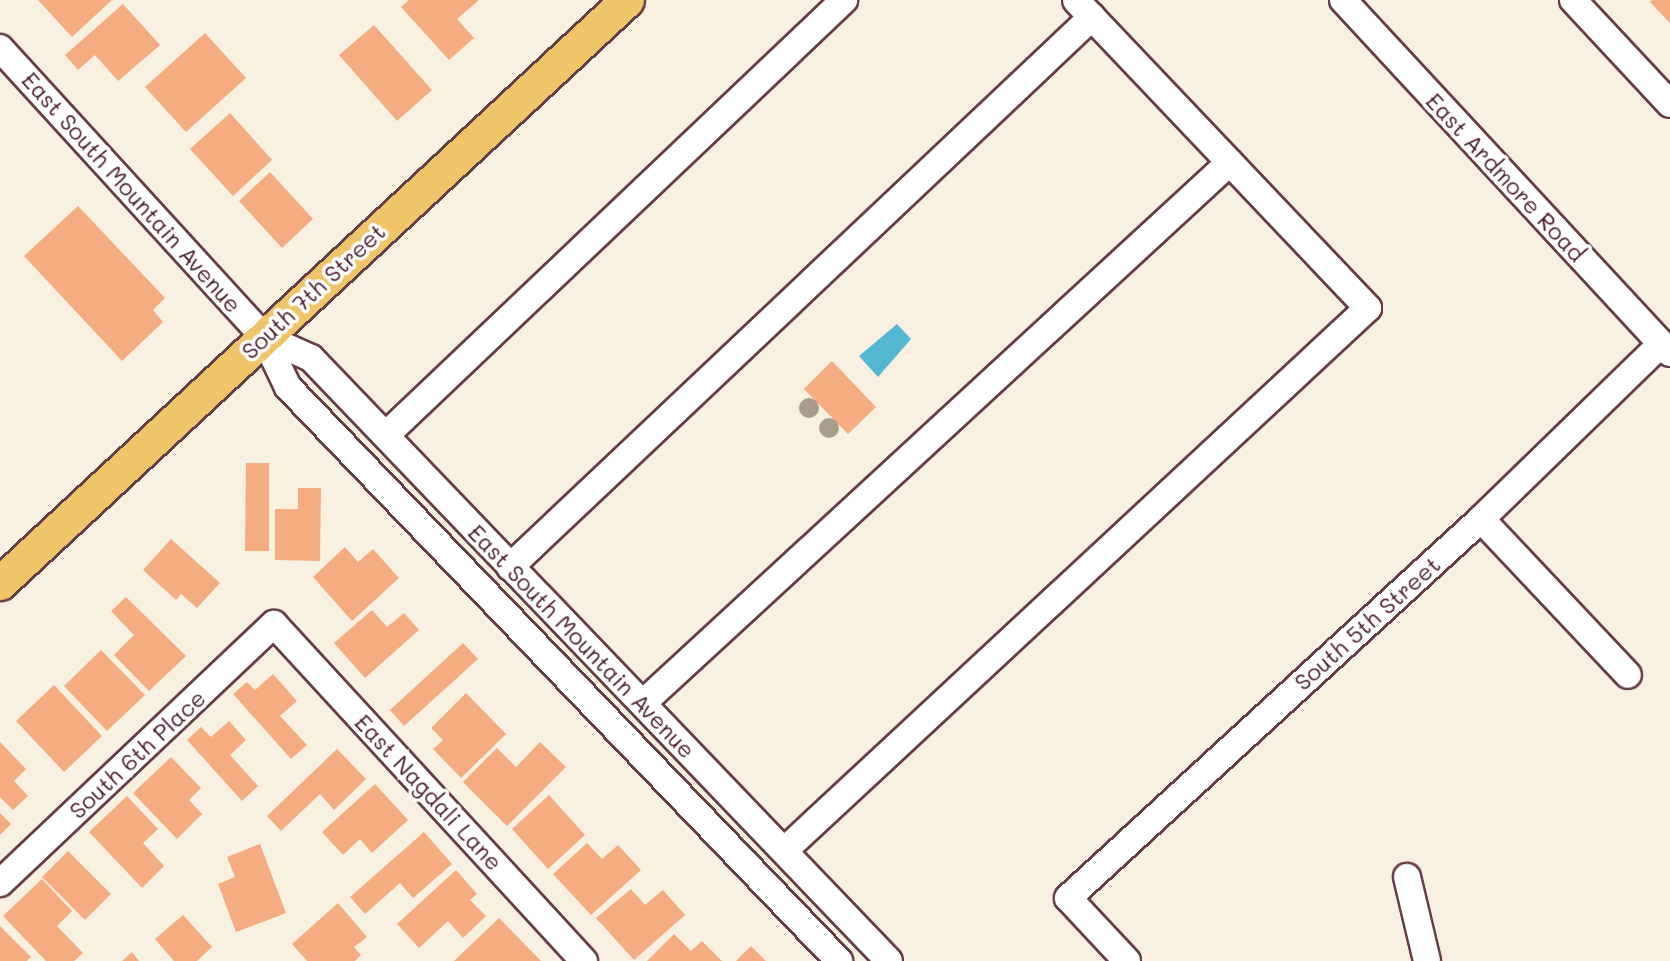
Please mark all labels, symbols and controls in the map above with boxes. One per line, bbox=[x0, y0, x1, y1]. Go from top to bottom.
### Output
street label: East South Mountain Avenue bbox=[17, 66, 247, 318]
street label: East Ardmore Road bbox=[1421, 87, 1591, 267]
street label: South 7th Street bbox=[236, 217, 390, 365]
street label: East South Mountain Avenue bbox=[463, 518, 701, 764]
street label: South 5th Street bbox=[1288, 550, 1446, 696]
street label: South 6th Place bbox=[63, 684, 211, 824]
street label: East Nagdali Lane bbox=[350, 708, 508, 876]

